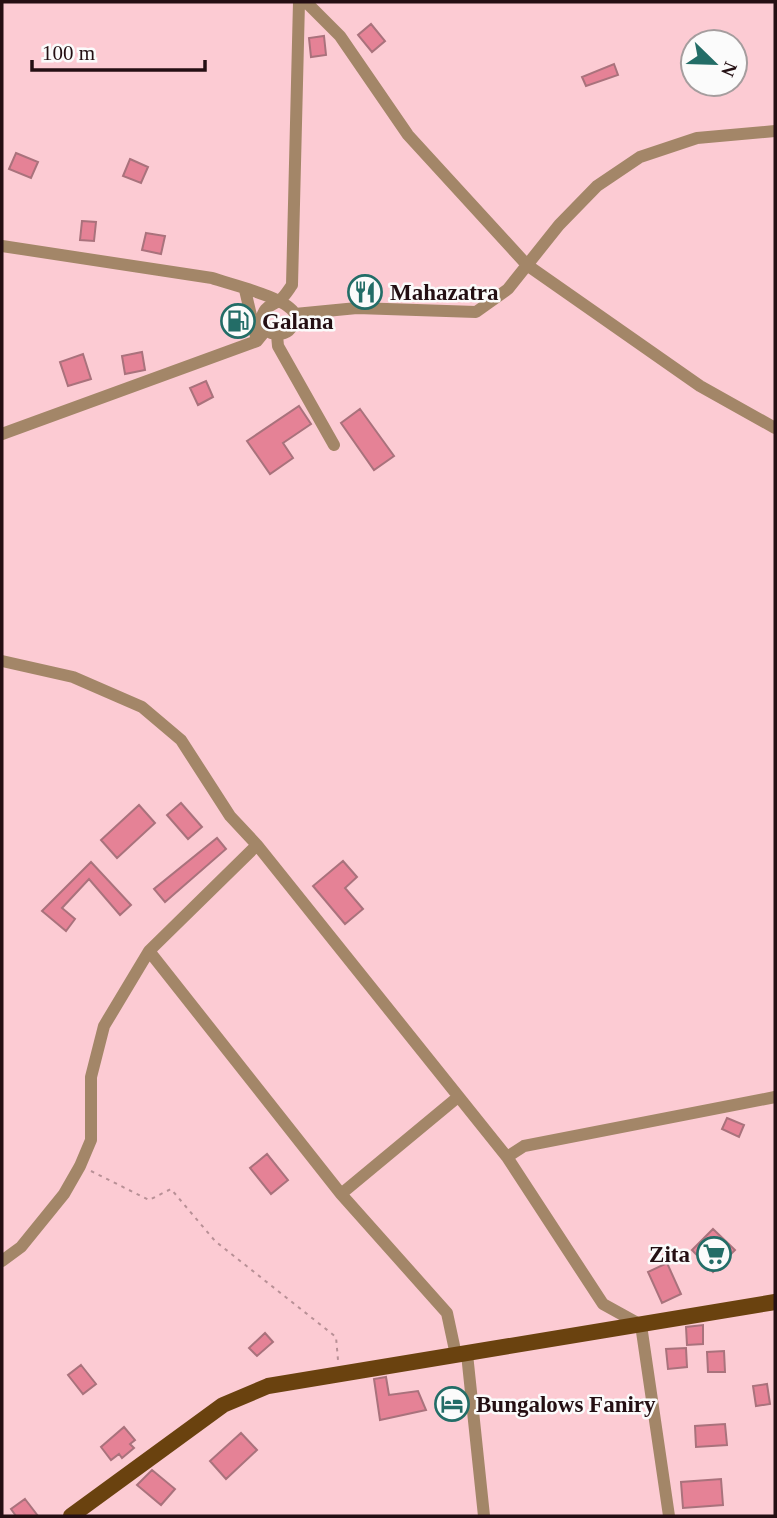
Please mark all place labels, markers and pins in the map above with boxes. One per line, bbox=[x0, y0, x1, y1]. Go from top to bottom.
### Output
restaurant icon: Mahazatra bbox=[346, 273, 384, 311]
place label: Mahazatra bbox=[390, 280, 499, 305]
fuel station icon: Galana bbox=[219, 302, 257, 340]
place label: Galana bbox=[262, 309, 334, 334]
supermarket icon: Zita bbox=[695, 1235, 733, 1273]
place label: Zita bbox=[649, 1242, 690, 1267]
hotel icon: Bungalows Faniry bbox=[433, 1385, 471, 1423]
place label: Bungalows Faniry bbox=[476, 1392, 656, 1417]

